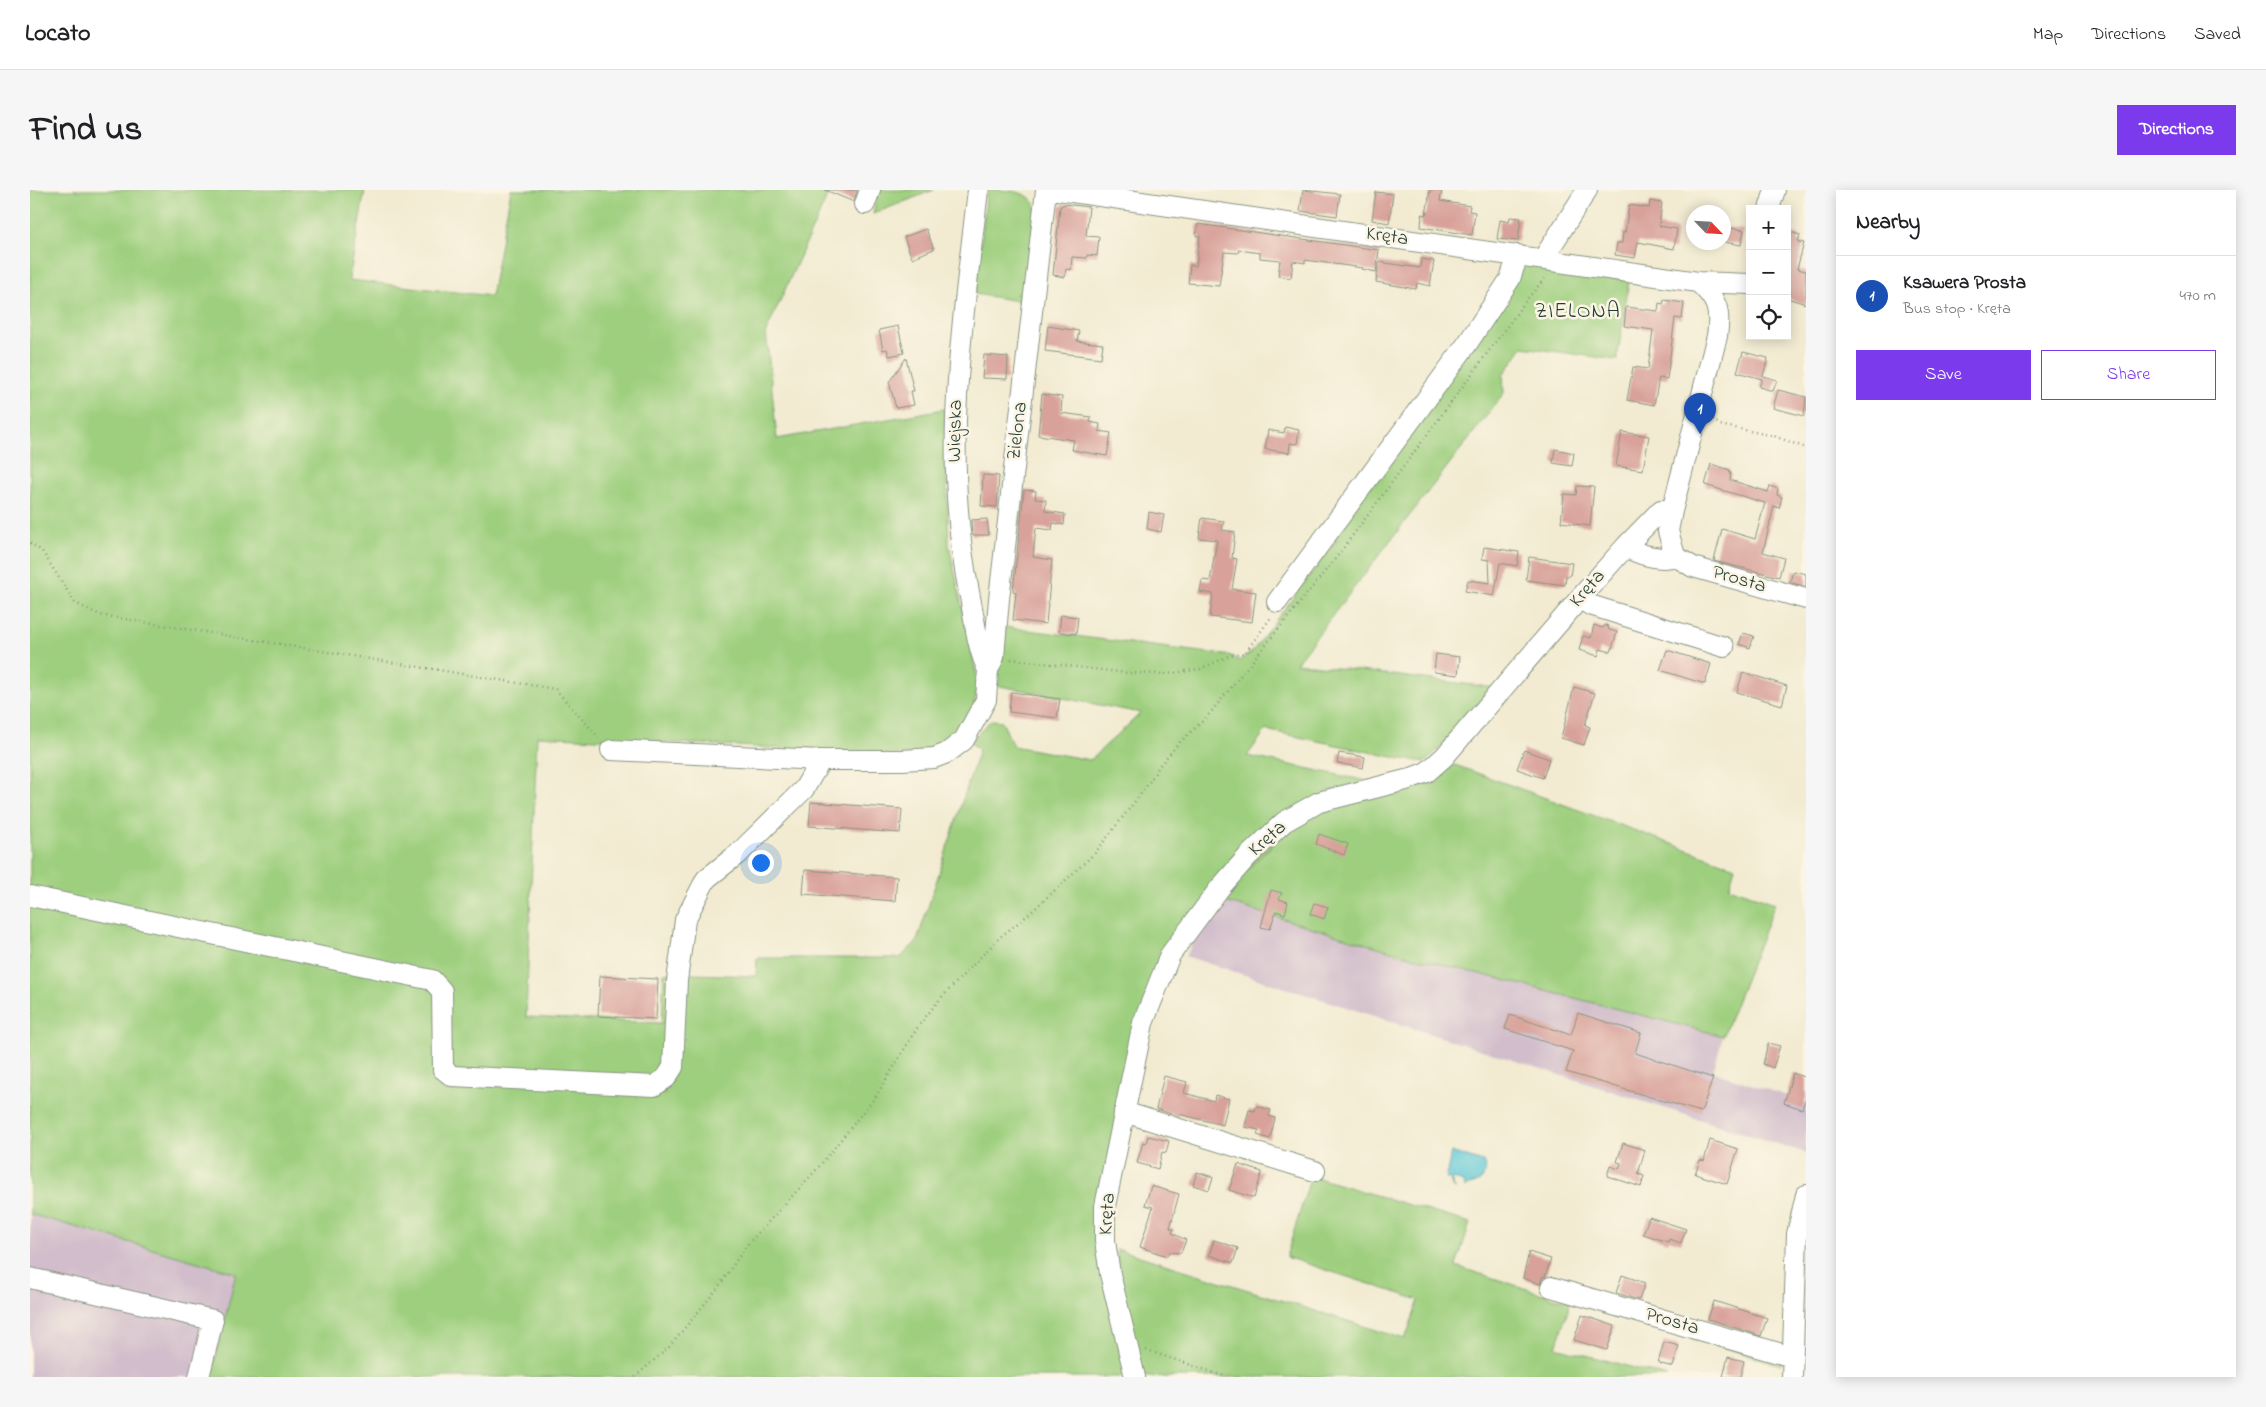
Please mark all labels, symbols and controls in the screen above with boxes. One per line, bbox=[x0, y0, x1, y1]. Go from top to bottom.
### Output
text: Locato bbox=[25, 17, 91, 52]
text: Map bbox=[2033, 22, 2063, 48]
text: Directions bbox=[2091, 22, 2166, 48]
text: Saved bbox=[2194, 22, 2241, 48]
text: Find us bbox=[30, 105, 142, 156]
button: Directions bbox=[2117, 105, 2236, 155]
north arrow bbox=[1686, 205, 1731, 250]
map controls bbox=[1746, 205, 1791, 340]
button: + bbox=[1746, 205, 1791, 250]
text: Nearby bbox=[1856, 208, 1920, 238]
street label: Kręta bbox=[1364, 220, 1410, 254]
button: − bbox=[1746, 250, 1791, 295]
text: Ksawera Prosta bbox=[1903, 270, 2026, 297]
text: 1 bbox=[1869, 284, 1875, 308]
text: 470 m bbox=[2179, 284, 2216, 308]
button: locate bbox=[1746, 295, 1791, 340]
district label: ZIELONA bbox=[1535, 297, 1621, 327]
text: Bus stop · Kręta bbox=[1903, 297, 2011, 321]
button: Save bbox=[1856, 350, 2031, 400]
button: Share bbox=[2041, 350, 2216, 400]
pin: 1 bbox=[1684, 393, 1716, 434]
street label: Wiejska bbox=[941, 399, 971, 463]
street label: Zielona bbox=[1000, 400, 1036, 462]
street label: Prosta bbox=[1709, 559, 1769, 601]
street label: Kręta bbox=[1563, 563, 1613, 615]
street label: Kręta bbox=[1243, 814, 1293, 864]
your location bbox=[748, 850, 774, 876]
street label: Kręta bbox=[1092, 1192, 1124, 1236]
street label: Prosta bbox=[1642, 1301, 1702, 1343]

